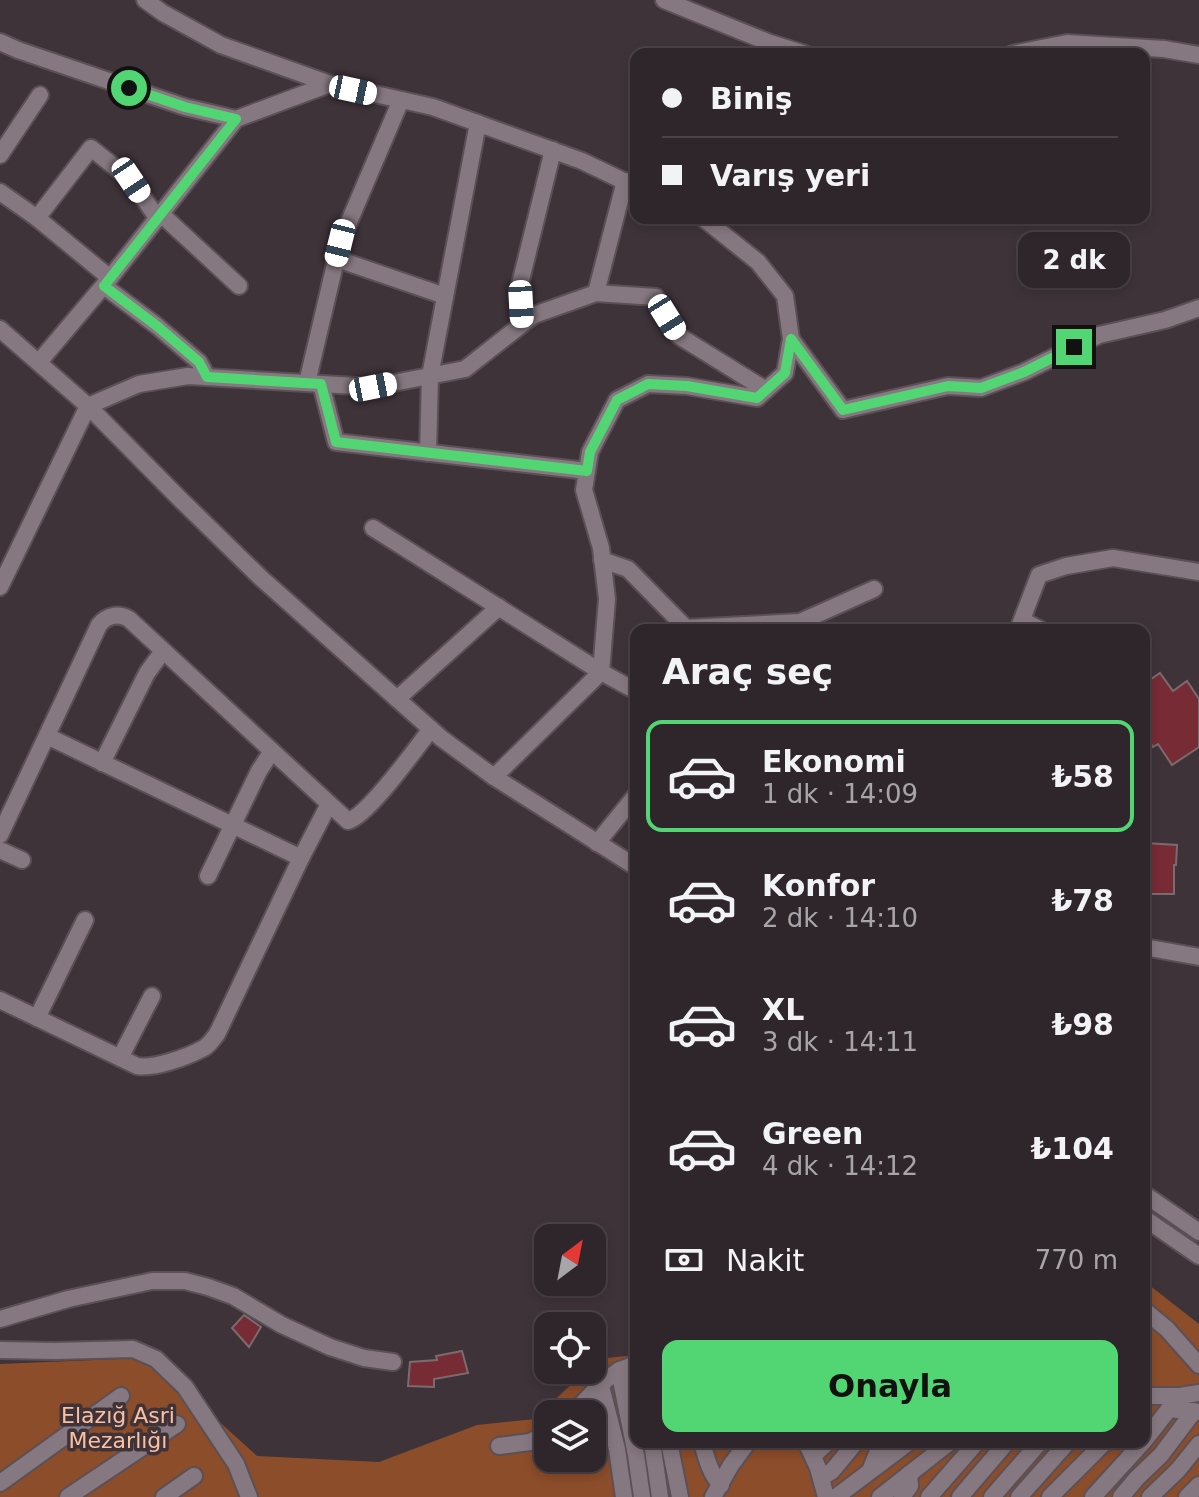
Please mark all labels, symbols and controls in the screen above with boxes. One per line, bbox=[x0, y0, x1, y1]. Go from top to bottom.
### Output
route start bbox=[111, 70, 147, 106]
car bbox=[327, 73, 379, 107]
text: Biniş bbox=[710, 81, 793, 116]
car bbox=[108, 153, 154, 207]
text: Varış yeri bbox=[710, 158, 870, 193]
car bbox=[323, 217, 357, 269]
callout: 2 dk bbox=[1018, 231, 1130, 287]
text: 2 dk bbox=[1042, 245, 1106, 275]
car bbox=[508, 279, 534, 329]
car bbox=[644, 290, 690, 344]
route end bbox=[1056, 329, 1092, 365]
car bbox=[347, 371, 399, 403]
text: Araç seç bbox=[662, 651, 833, 692]
icon: car bbox=[666, 740, 738, 812]
text: Ekonomi bbox=[762, 744, 906, 779]
text: ₺58 bbox=[1051, 759, 1114, 794]
text: 1 dk · 14:09 bbox=[762, 779, 918, 809]
icon: car bbox=[666, 864, 738, 936]
text: Konfor bbox=[762, 868, 875, 903]
text: ₺78 bbox=[1051, 883, 1114, 918]
text: 2 dk · 14:10 bbox=[762, 903, 918, 933]
icon: car bbox=[666, 988, 738, 1060]
text: XL bbox=[762, 992, 804, 1027]
text: ₺98 bbox=[1051, 1007, 1114, 1042]
text: 3 dk · 14:11 bbox=[762, 1027, 918, 1057]
icon: car bbox=[666, 1112, 738, 1184]
text: Green bbox=[762, 1116, 863, 1151]
text: ₺104 bbox=[1031, 1131, 1114, 1166]
text: 4 dk · 14:12 bbox=[762, 1151, 918, 1181]
north arrow bbox=[534, 1224, 606, 1296]
map controls bbox=[534, 1224, 606, 1472]
icon: cash bbox=[662, 1238, 706, 1282]
text: Nakit bbox=[726, 1243, 804, 1278]
text: 770 m bbox=[1035, 1245, 1118, 1275]
button: locate bbox=[534, 1312, 606, 1384]
button: Onayla bbox=[662, 1340, 1118, 1432]
button: layers bbox=[534, 1400, 606, 1472]
park label: Elazığ Asri Mezarlığı bbox=[61, 1403, 175, 1453]

